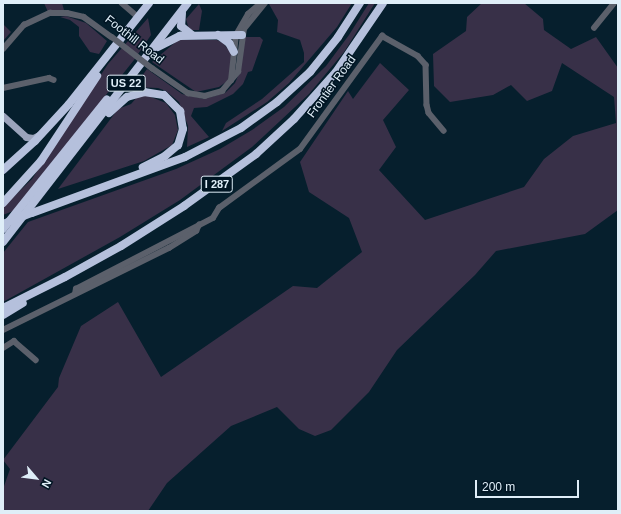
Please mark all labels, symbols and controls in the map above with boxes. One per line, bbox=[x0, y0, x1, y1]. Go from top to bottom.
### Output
street label: Foothill Road bbox=[102, 13, 166, 67]
street label: Frontier Road bbox=[305, 53, 359, 121]
road number: US 22 bbox=[106, 74, 146, 92]
road number: I 287 bbox=[200, 175, 234, 193]
north arrow bbox=[16, 458, 56, 498]
scale bar bbox=[477, 472, 581, 498]
text: N bbox=[39, 477, 54, 490]
text: 200 m bbox=[482, 480, 515, 494]

